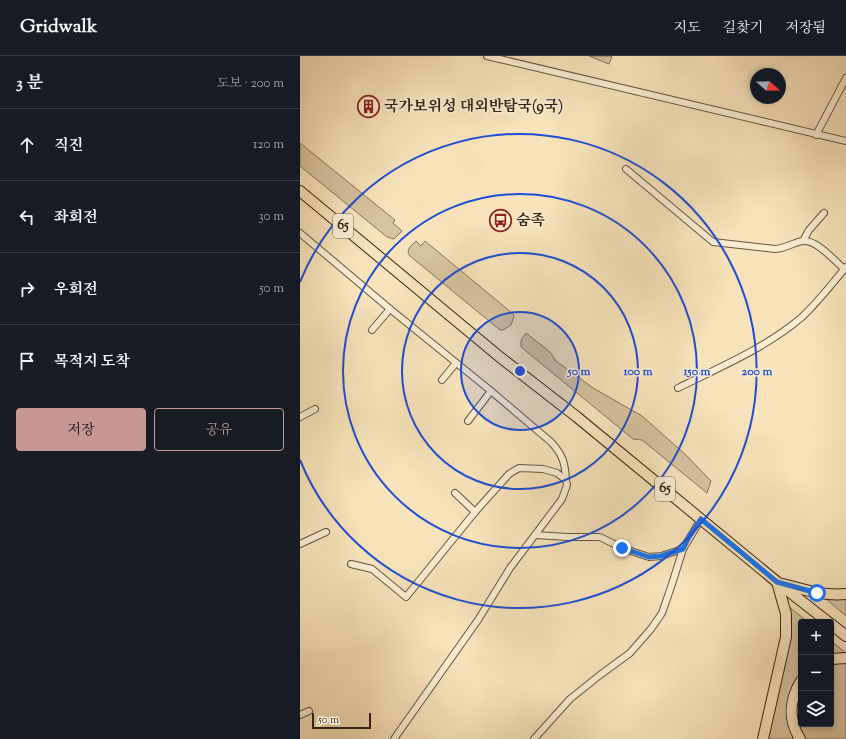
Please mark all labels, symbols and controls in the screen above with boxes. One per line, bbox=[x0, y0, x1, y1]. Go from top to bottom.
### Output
text: Gridwalk bbox=[20, 14, 97, 41]
text: 지도 bbox=[674, 19, 701, 39]
text: 길찾기 bbox=[723, 19, 763, 39]
text: 저장됨 bbox=[785, 19, 826, 39]
north arrow bbox=[750, 68, 786, 104]
text: 3 분 bbox=[16, 72, 43, 96]
text: 도보 · 200 m bbox=[217, 75, 284, 93]
building icon: 국가보위성 대외반탐국(9국) bbox=[355, 94, 381, 120]
place label: 국가보위성 대외반탐국(9국) bbox=[384, 97, 563, 118]
icon: ahead bbox=[16, 134, 38, 156]
text: 직진 bbox=[54, 136, 83, 157]
text: 120 m bbox=[253, 136, 284, 154]
icon: left bbox=[16, 206, 38, 228]
text: 좌회전 bbox=[54, 208, 97, 229]
text: 30 m bbox=[258, 208, 284, 226]
bus stop icon: 숨족 bbox=[487, 208, 513, 234]
place label: 숨족 bbox=[516, 211, 545, 232]
road number: 65 bbox=[333, 214, 353, 238]
icon: right bbox=[16, 278, 38, 300]
text: 우회전 bbox=[54, 280, 97, 301]
text: 50 m bbox=[259, 280, 284, 298]
icon: arrive bbox=[16, 350, 38, 372]
text: 목적지 도착 bbox=[54, 352, 130, 373]
text: 50 m bbox=[567, 363, 591, 381]
text: 100 m bbox=[622, 363, 653, 381]
text: 150 m bbox=[682, 363, 711, 381]
text: 200 m bbox=[742, 363, 772, 381]
centre of rings bbox=[513, 364, 527, 378]
button: 저장 bbox=[16, 408, 146, 451]
button: 공유 bbox=[154, 408, 284, 451]
road number: 65 bbox=[655, 477, 675, 501]
route end bbox=[613, 539, 631, 557]
route start bbox=[808, 584, 826, 602]
map controls bbox=[798, 619, 834, 727]
button: + bbox=[798, 619, 834, 655]
button: − bbox=[798, 655, 834, 691]
button: layers bbox=[798, 691, 834, 727]
scale bar bbox=[312, 711, 371, 730]
text: 50 m bbox=[318, 712, 339, 728]

